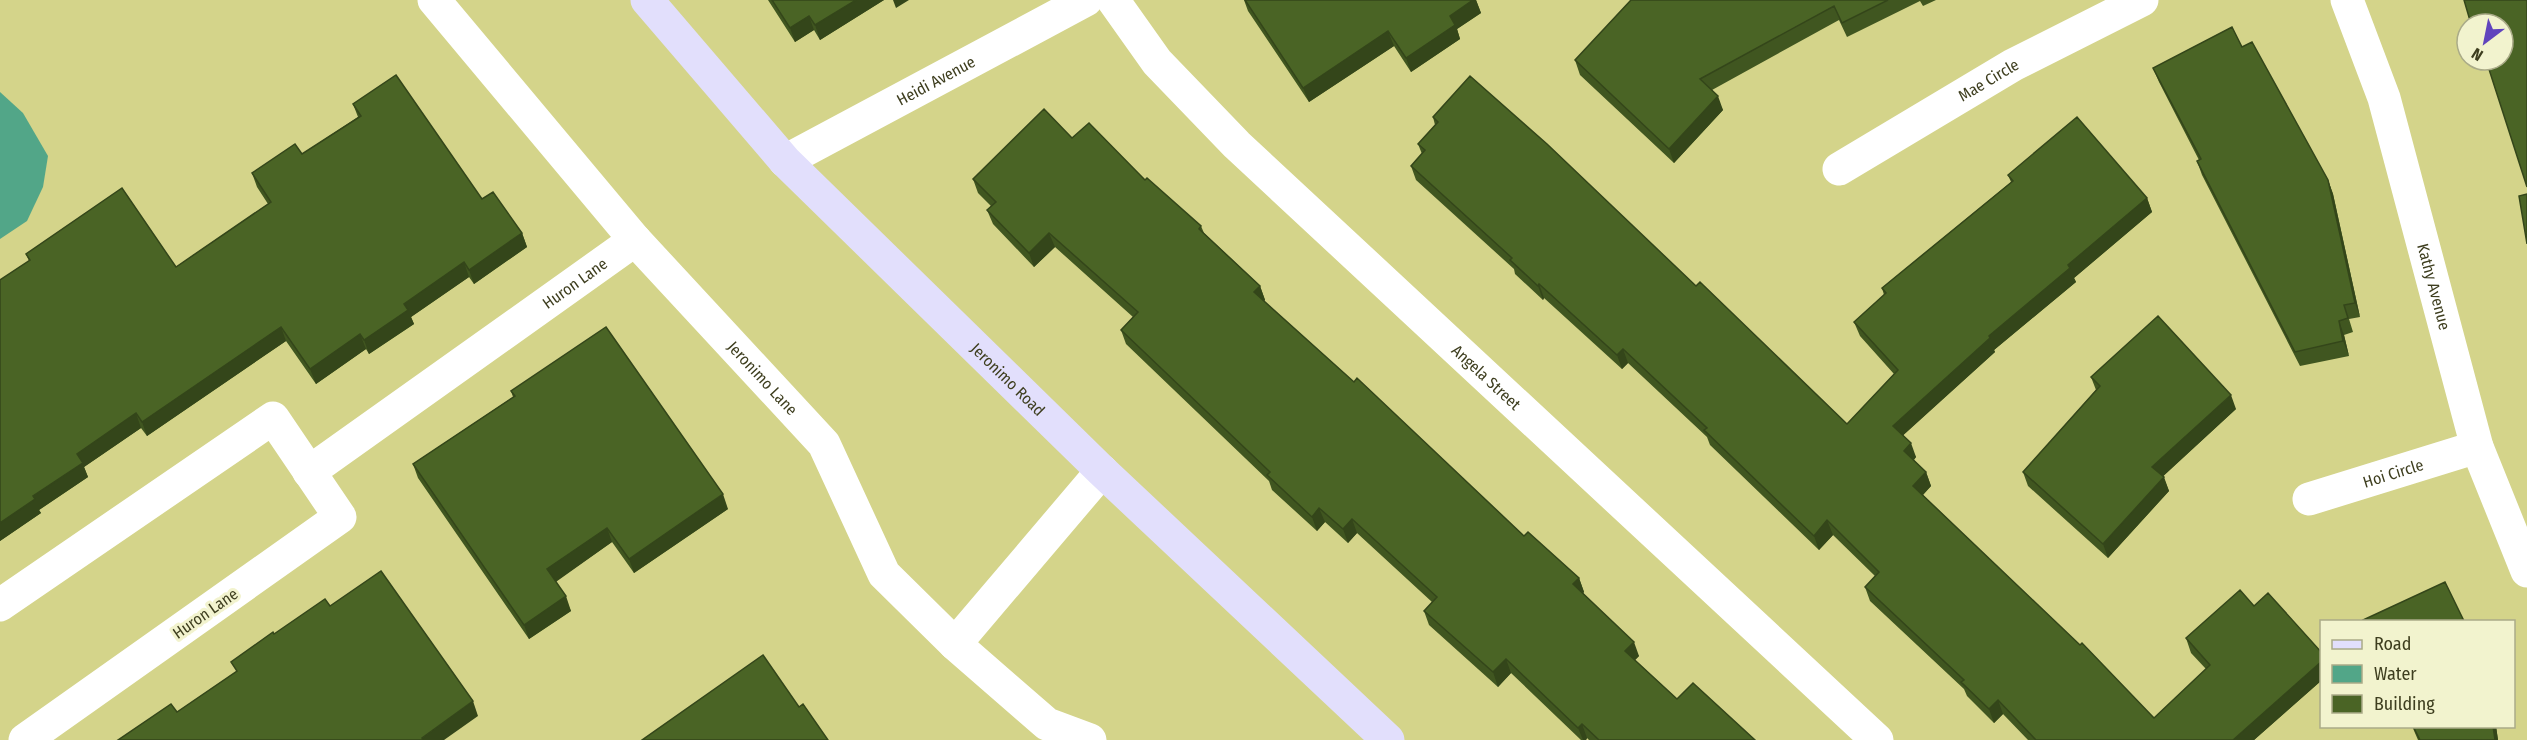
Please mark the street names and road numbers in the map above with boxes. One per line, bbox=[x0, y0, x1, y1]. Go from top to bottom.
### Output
street label: Heidi Avenue bbox=[894, 52, 979, 109]
street label: Mae Circle bbox=[1955, 55, 2022, 106]
street label: Kathy Avenue bbox=[2413, 241, 2454, 332]
street label: Huron Lane bbox=[539, 254, 611, 313]
street label: Jeronimo Lane bbox=[723, 337, 801, 419]
street label: Jeronimo Road bbox=[967, 339, 1049, 420]
street label: Angela Street bbox=[1448, 341, 1525, 414]
street label: Hoi Circle bbox=[2361, 455, 2426, 492]
street label: Huron Lane bbox=[169, 584, 242, 643]

